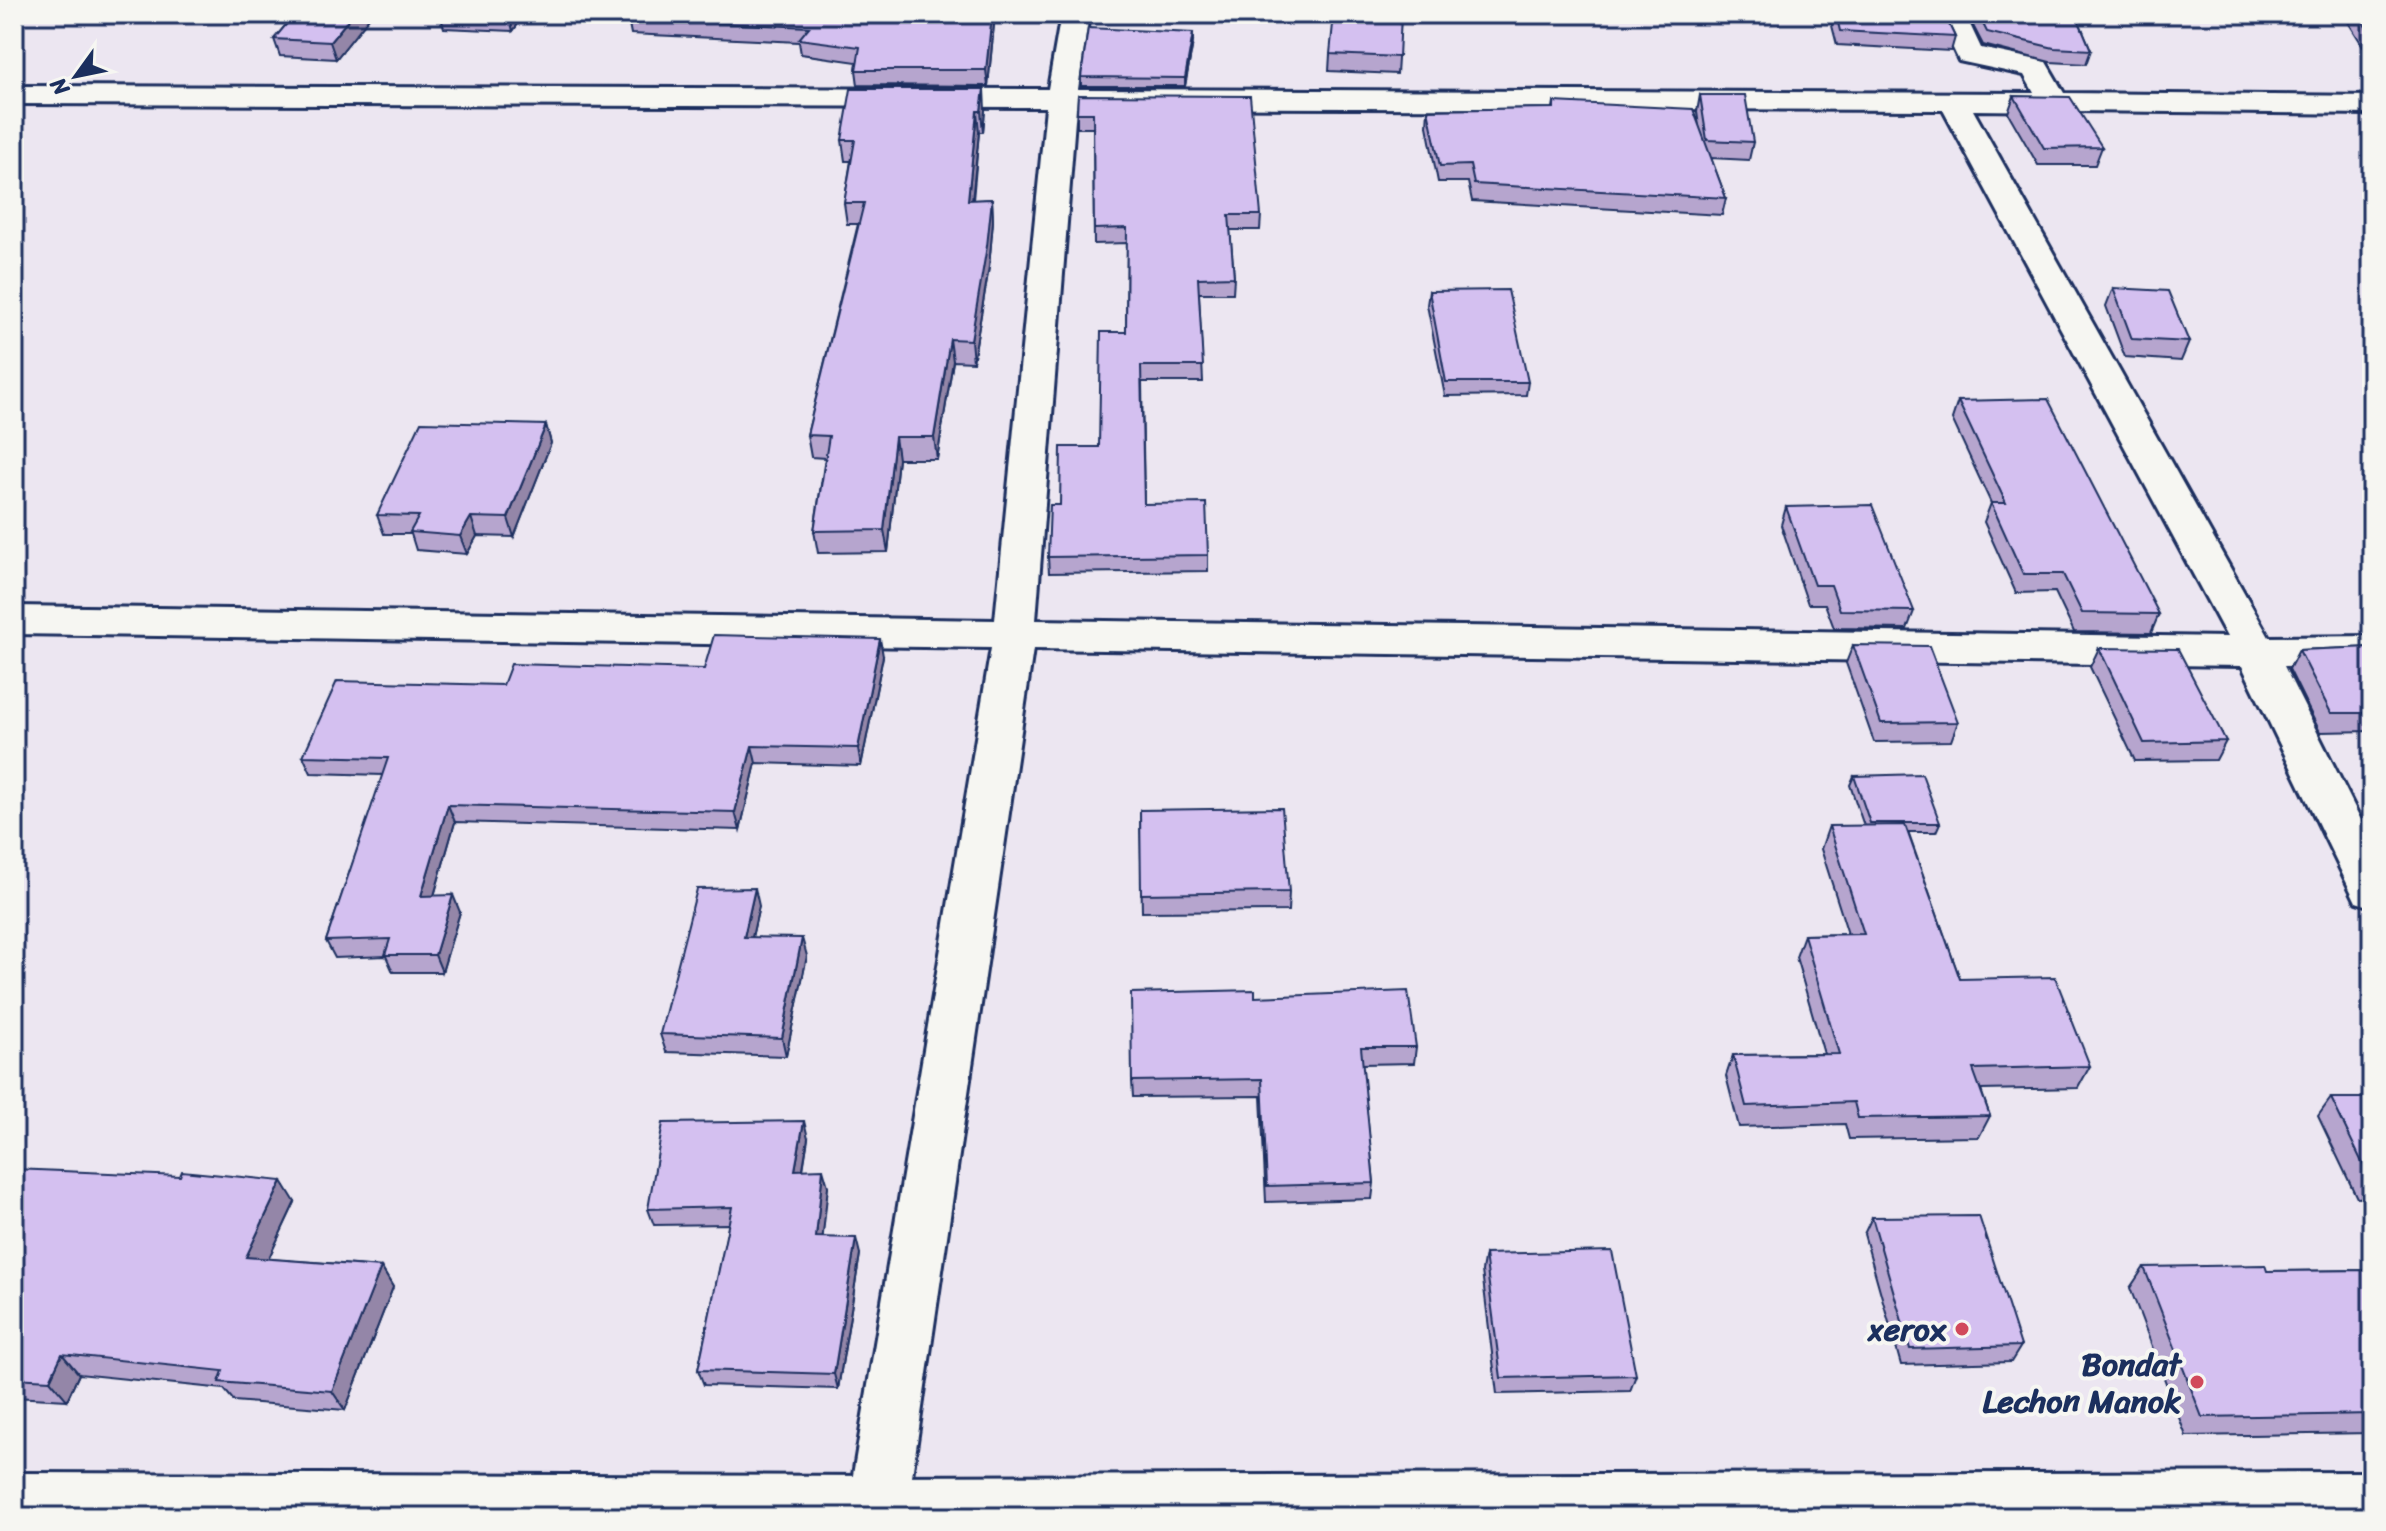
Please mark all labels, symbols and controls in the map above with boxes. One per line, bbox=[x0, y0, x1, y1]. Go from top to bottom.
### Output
north arrow bbox=[36, 36, 116, 116]
text: N bbox=[39, 69, 81, 104]
place label: xerox bbox=[1866, 1301, 1948, 1358]
marker: xerox bbox=[1953, 1320, 1971, 1338]
place label: Bondat Lechon Manok bbox=[1982, 1336, 2183, 1430]
marker: Bondat Lechon Manok bbox=[2188, 1373, 2206, 1391]

